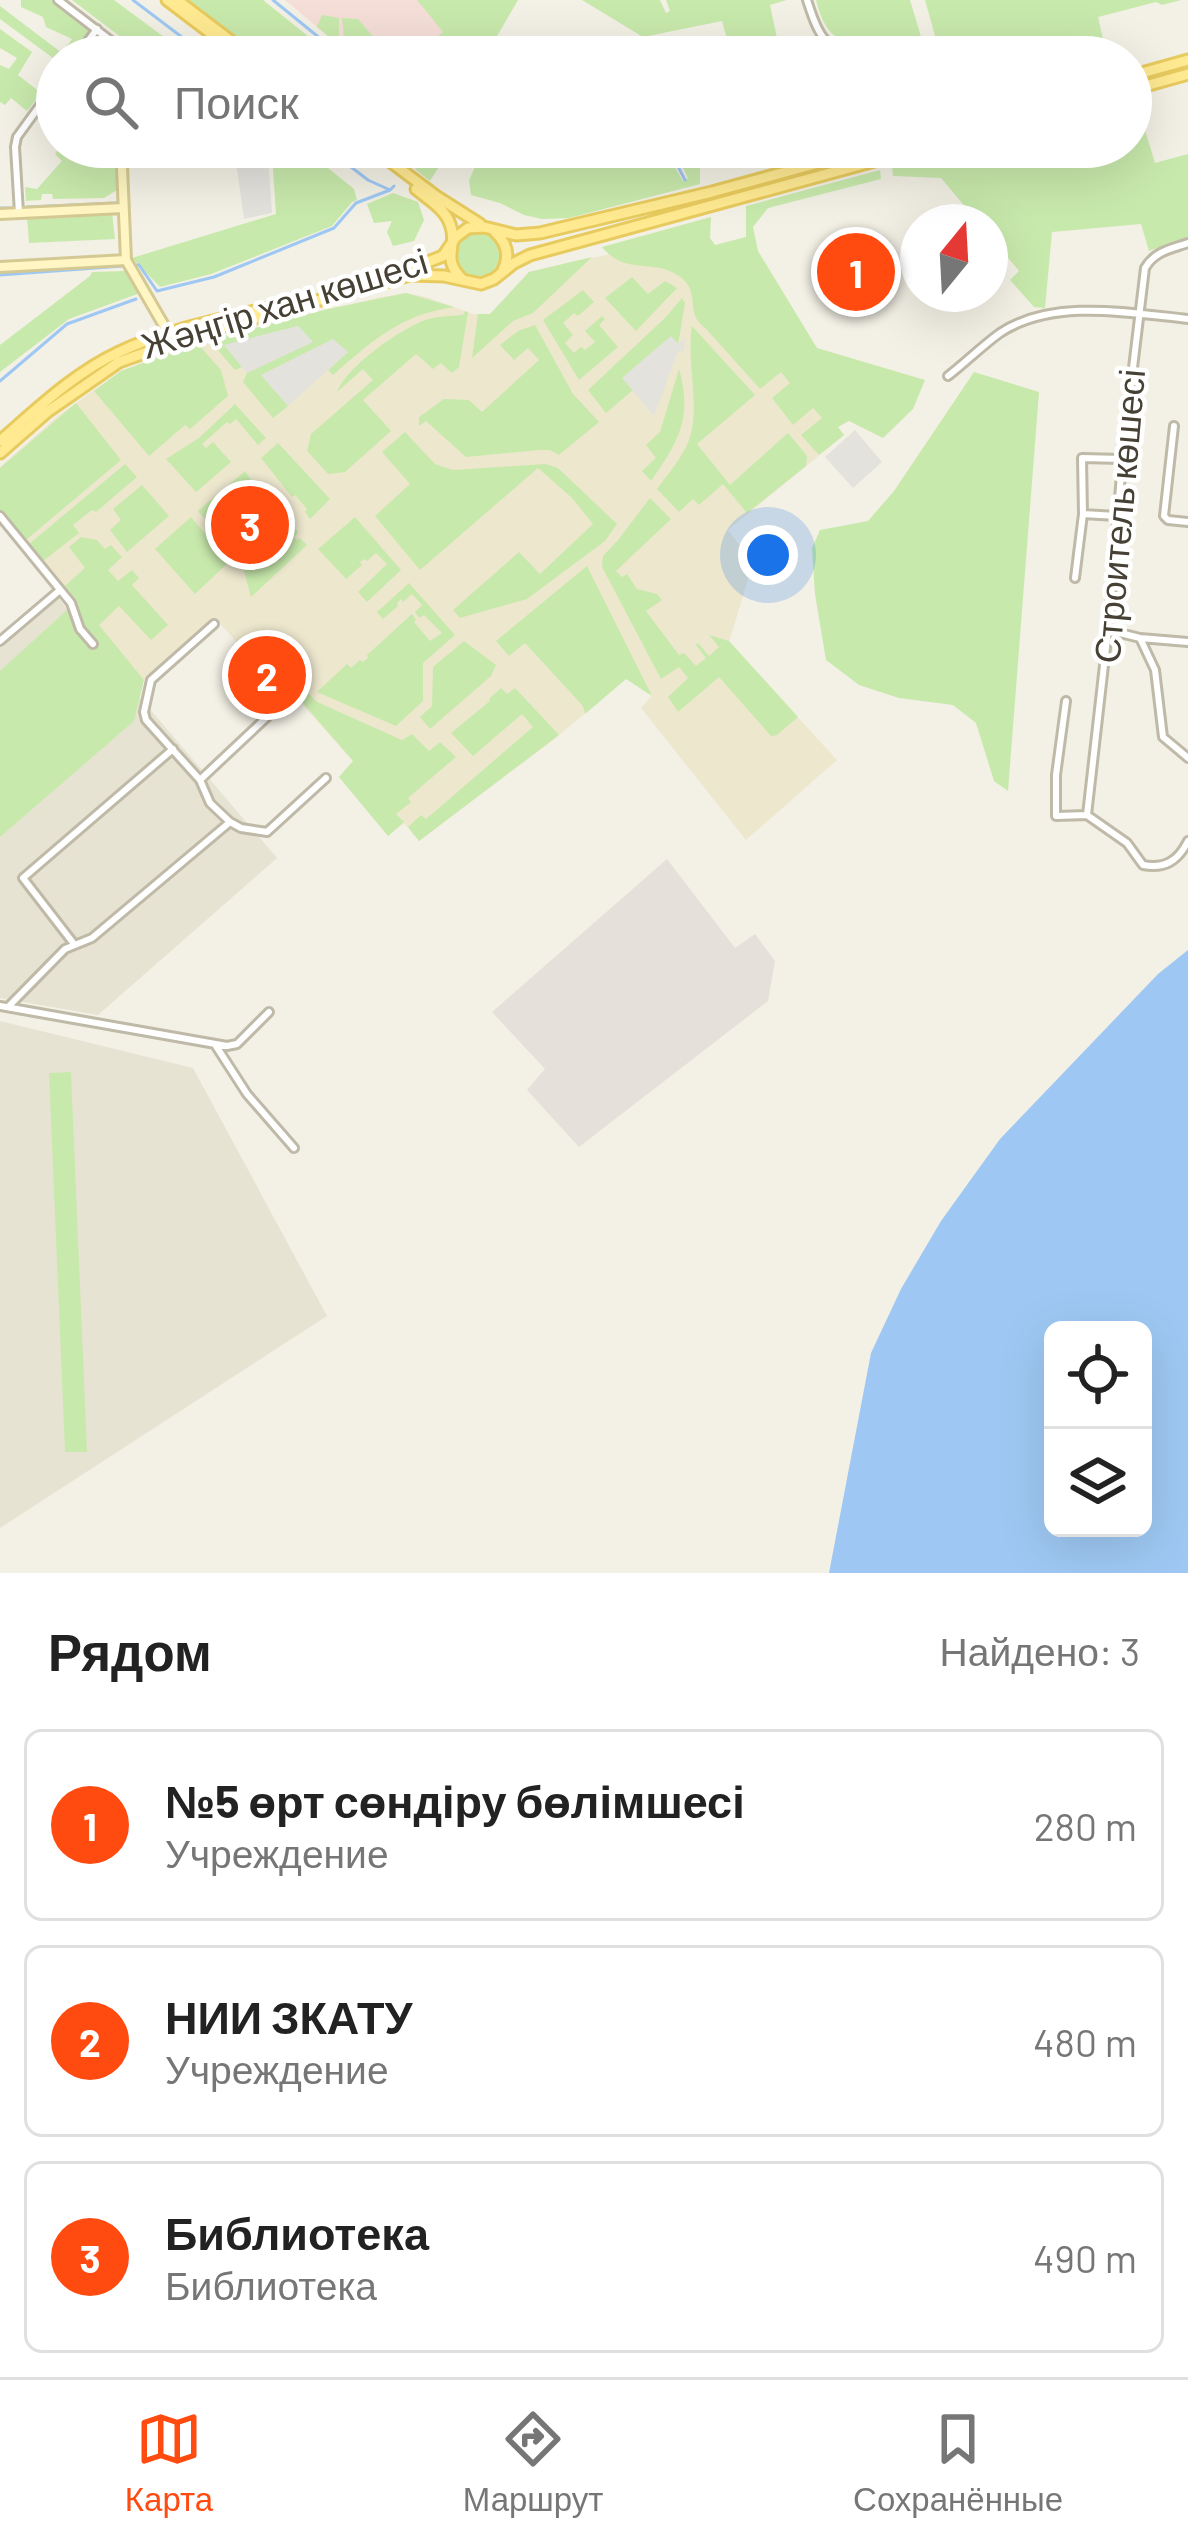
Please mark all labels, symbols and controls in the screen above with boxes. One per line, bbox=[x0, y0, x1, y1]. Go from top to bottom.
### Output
search box bbox=[36, 36, 1152, 168]
icon: search bbox=[78, 69, 144, 135]
text: Поиск bbox=[174, 74, 299, 128]
north arrow bbox=[900, 204, 1008, 312]
pin: 1 bbox=[817, 227, 895, 317]
street label: Жәңгір хан көшесі bbox=[136, 238, 433, 367]
street label: Строитель көшесі bbox=[1084, 367, 1153, 665]
pin: 3 bbox=[211, 480, 289, 570]
your location bbox=[738, 525, 798, 585]
pin: 2 bbox=[228, 630, 306, 720]
map controls bbox=[1044, 1321, 1152, 1537]
button: locate bbox=[1044, 1321, 1152, 1429]
button: layers bbox=[1044, 1429, 1152, 1537]
text: Рядом bbox=[48, 1620, 212, 1681]
text: Найдено: 3 bbox=[940, 1627, 1140, 1674]
text: №5 өрт сөндіру бөлімшесі bbox=[165, 1773, 745, 1827]
text: 1 bbox=[83, 1802, 97, 1849]
text: 280 m bbox=[1034, 1802, 1137, 1849]
text: Учреждение bbox=[165, 1829, 389, 1876]
text: НИИ ЗКАТУ bbox=[165, 1989, 413, 2043]
text: 2 bbox=[79, 2018, 101, 2065]
text: 480 m bbox=[1033, 2018, 1137, 2065]
text: Учреждение bbox=[165, 2045, 389, 2092]
text: Библиотека bbox=[165, 2205, 429, 2259]
text: 3 bbox=[79, 2234, 101, 2281]
text: 490 m bbox=[1033, 2234, 1137, 2281]
text: Библиотека bbox=[165, 2261, 377, 2308]
tab: Карта bbox=[125, 2406, 213, 2519]
tab: Маршрут bbox=[463, 2406, 603, 2519]
tab: Сохранённые bbox=[853, 2406, 1063, 2519]

